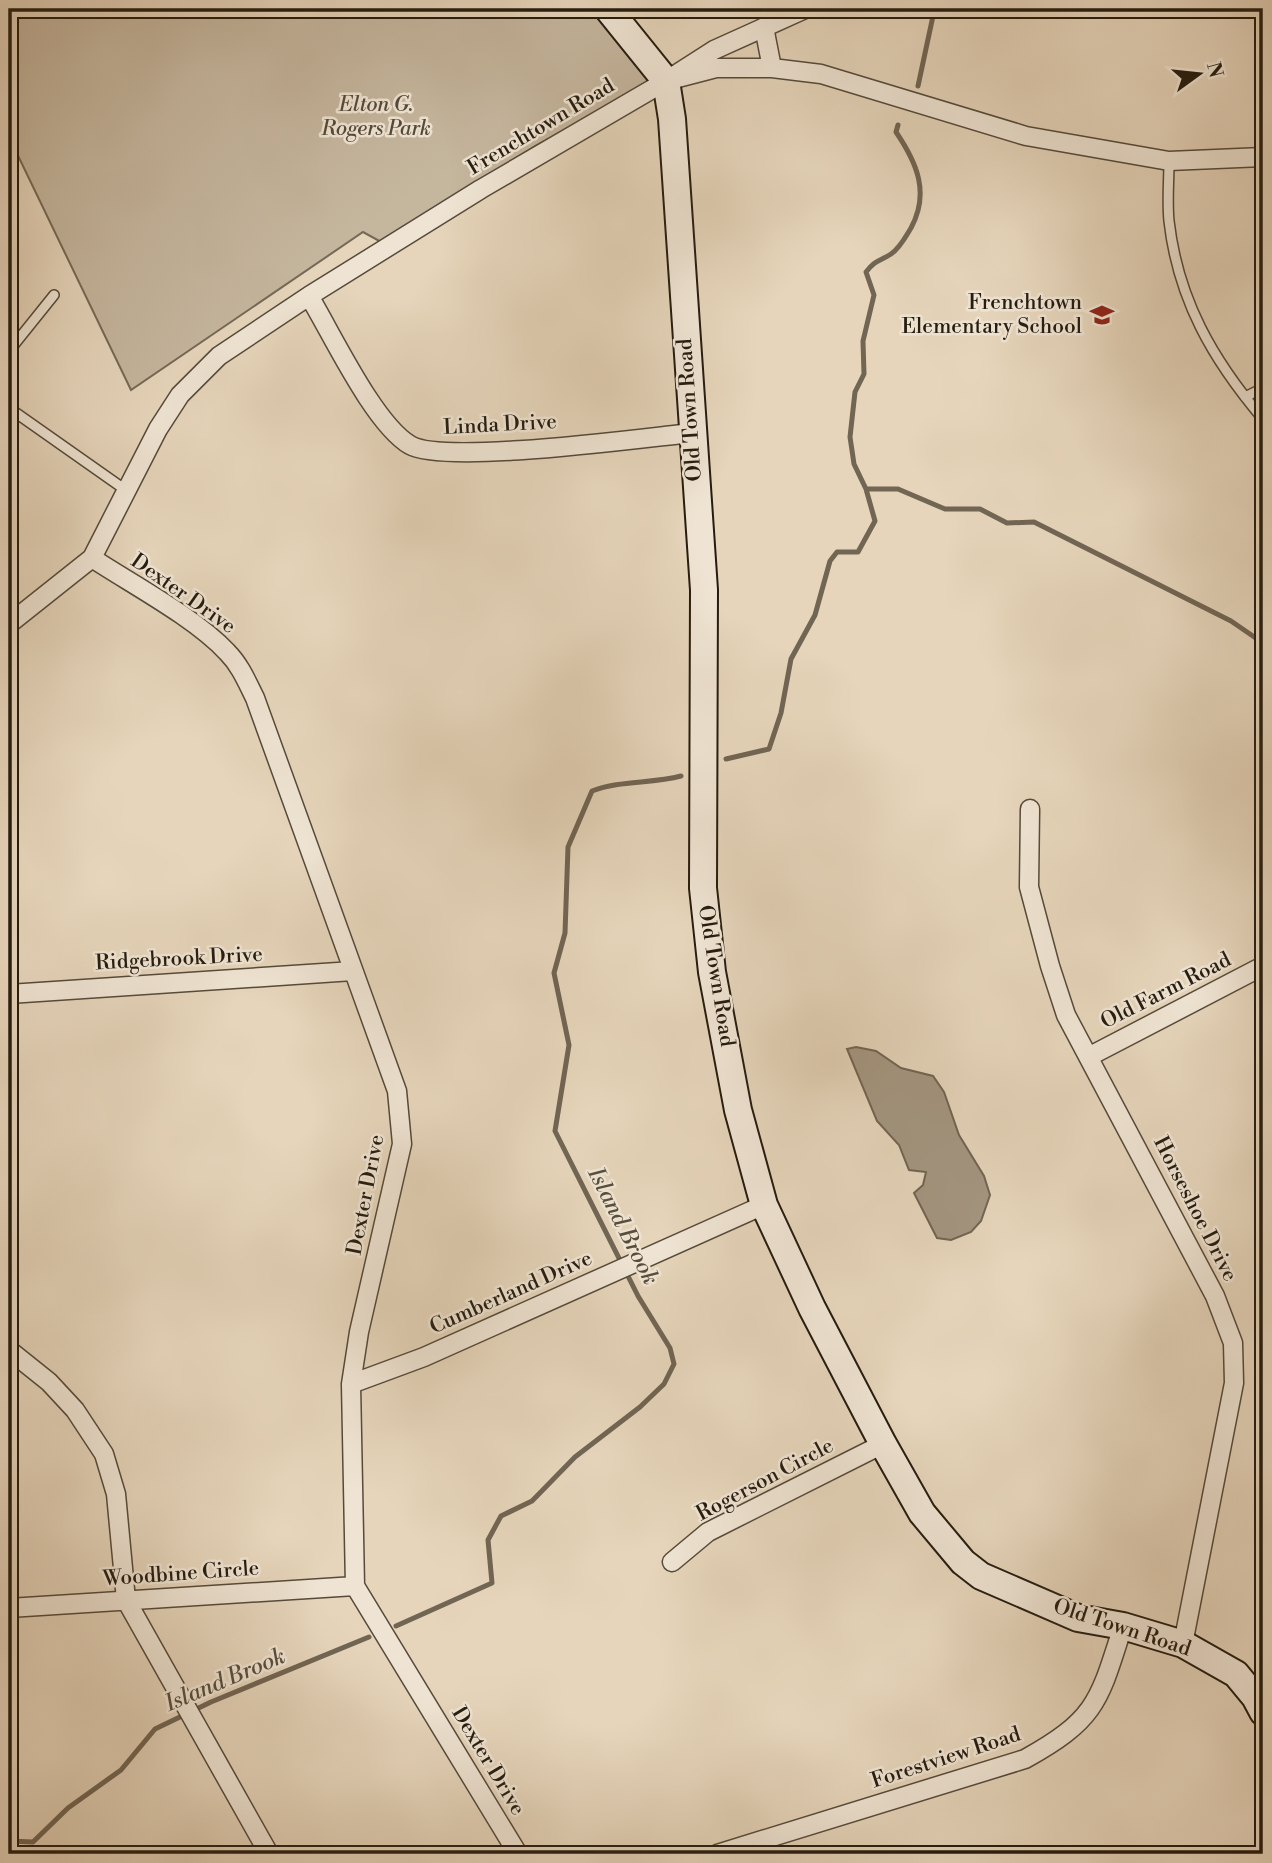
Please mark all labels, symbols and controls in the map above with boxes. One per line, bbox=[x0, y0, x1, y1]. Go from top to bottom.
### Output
north arrow bbox=[1164, 38, 1234, 108]
text: N bbox=[1201, 59, 1228, 80]
street label: Frenchtown Road bbox=[463, 73, 619, 181]
park label: Elton G. Rogers Park bbox=[320, 92, 431, 142]
place label: Frenchtown Elementary School bbox=[902, 290, 1082, 340]
school or university icon: Frenchtown Elementary School bbox=[1088, 301, 1116, 329]
street label: Old Town Road bbox=[672, 338, 708, 482]
street label: Linda Drive bbox=[443, 409, 557, 441]
street label: Dexter Drive bbox=[125, 548, 241, 640]
street label: Old Town Road bbox=[692, 903, 740, 1049]
street label: Ridgebrook Drive bbox=[95, 942, 263, 976]
street label: Old Farm Road bbox=[1096, 947, 1236, 1035]
street label: Horseshoe Drive bbox=[1147, 1132, 1243, 1286]
street label: Dexter Drive bbox=[342, 1133, 390, 1257]
water label: Island Brook bbox=[581, 1162, 665, 1290]
street label: Cumberland Drive bbox=[426, 1245, 596, 1341]
street label: Rogerson Circle bbox=[692, 1433, 838, 1527]
street label: Woodbine Circle bbox=[101, 1556, 260, 1593]
street label: Old Town Road bbox=[1050, 1594, 1194, 1663]
water label: Island Brook bbox=[160, 1642, 290, 1718]
street label: Dexter Drive bbox=[445, 1702, 531, 1820]
street label: Forestview Road bbox=[868, 1722, 1024, 1794]

